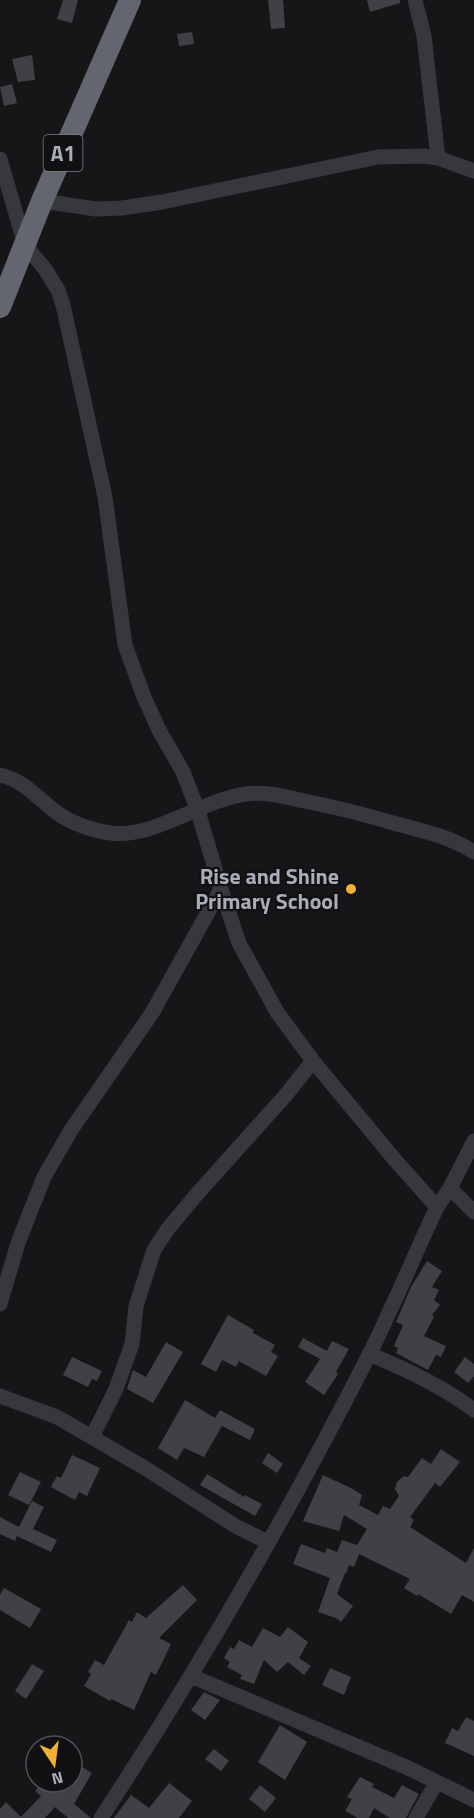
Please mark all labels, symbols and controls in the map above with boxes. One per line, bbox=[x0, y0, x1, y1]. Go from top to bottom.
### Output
road number: A1 bbox=[44, 135, 82, 171]
place label: Rise and Shine Primary School bbox=[195, 859, 339, 918]
marker: Rise and Shine Primary School bbox=[344, 882, 358, 896]
north arrow bbox=[24, 1734, 84, 1794]
text: N bbox=[49, 1766, 65, 1792]

